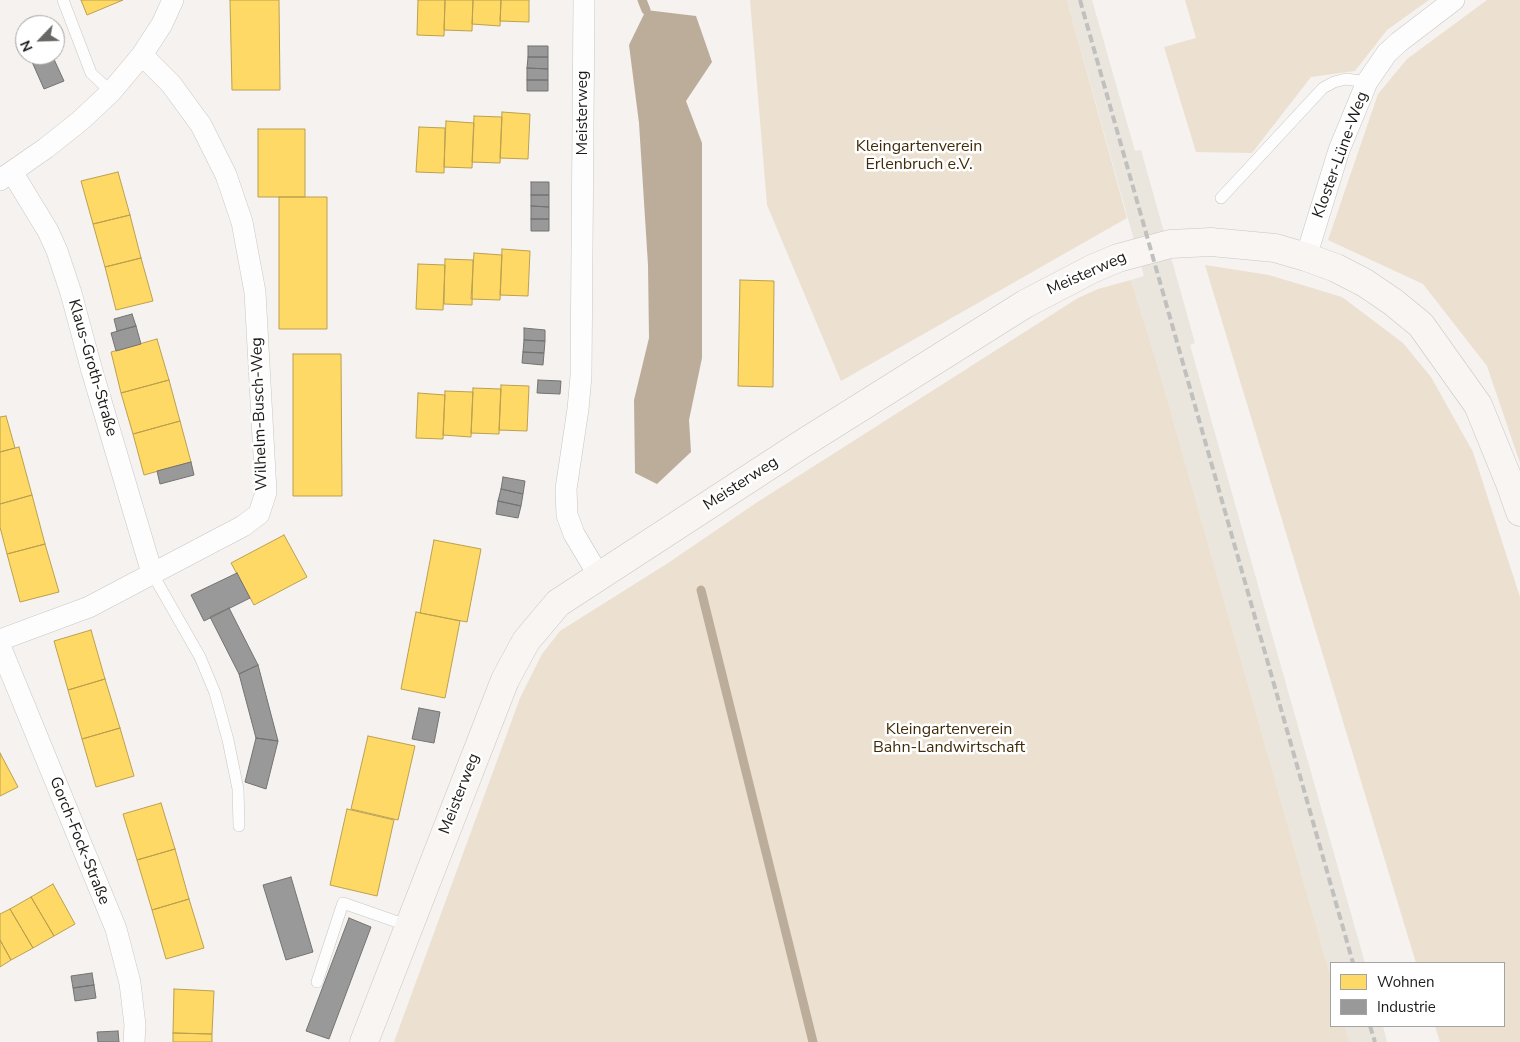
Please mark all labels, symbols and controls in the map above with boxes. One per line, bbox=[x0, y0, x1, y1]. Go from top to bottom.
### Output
north arrow bbox=[15, 15, 65, 65]
text: N bbox=[16, 37, 38, 55]
street label: Meisterweg bbox=[573, 71, 593, 155]
street label: Kloster-Lüne-Weg bbox=[1309, 89, 1373, 221]
park label: Kleingartenverein Erlenbruch e.V. bbox=[856, 137, 982, 175]
street label: Meisterweg bbox=[1044, 248, 1130, 300]
street label: Klaus-Groth-Straße bbox=[63, 297, 121, 439]
street label: Wilhelm-Busch-Weg bbox=[248, 337, 272, 491]
street label: Meisterweg bbox=[700, 453, 782, 515]
park label: Kleingartenverein Bahn-Landwirtschaft bbox=[873, 720, 1025, 758]
street label: Meisterweg bbox=[436, 751, 484, 837]
street label: Gorch-Fock-Straße bbox=[45, 774, 113, 908]
legend bbox=[1330, 962, 1505, 1027]
text: Wohnen bbox=[1377, 972, 1435, 992]
text: Industrie bbox=[1377, 997, 1436, 1017]

